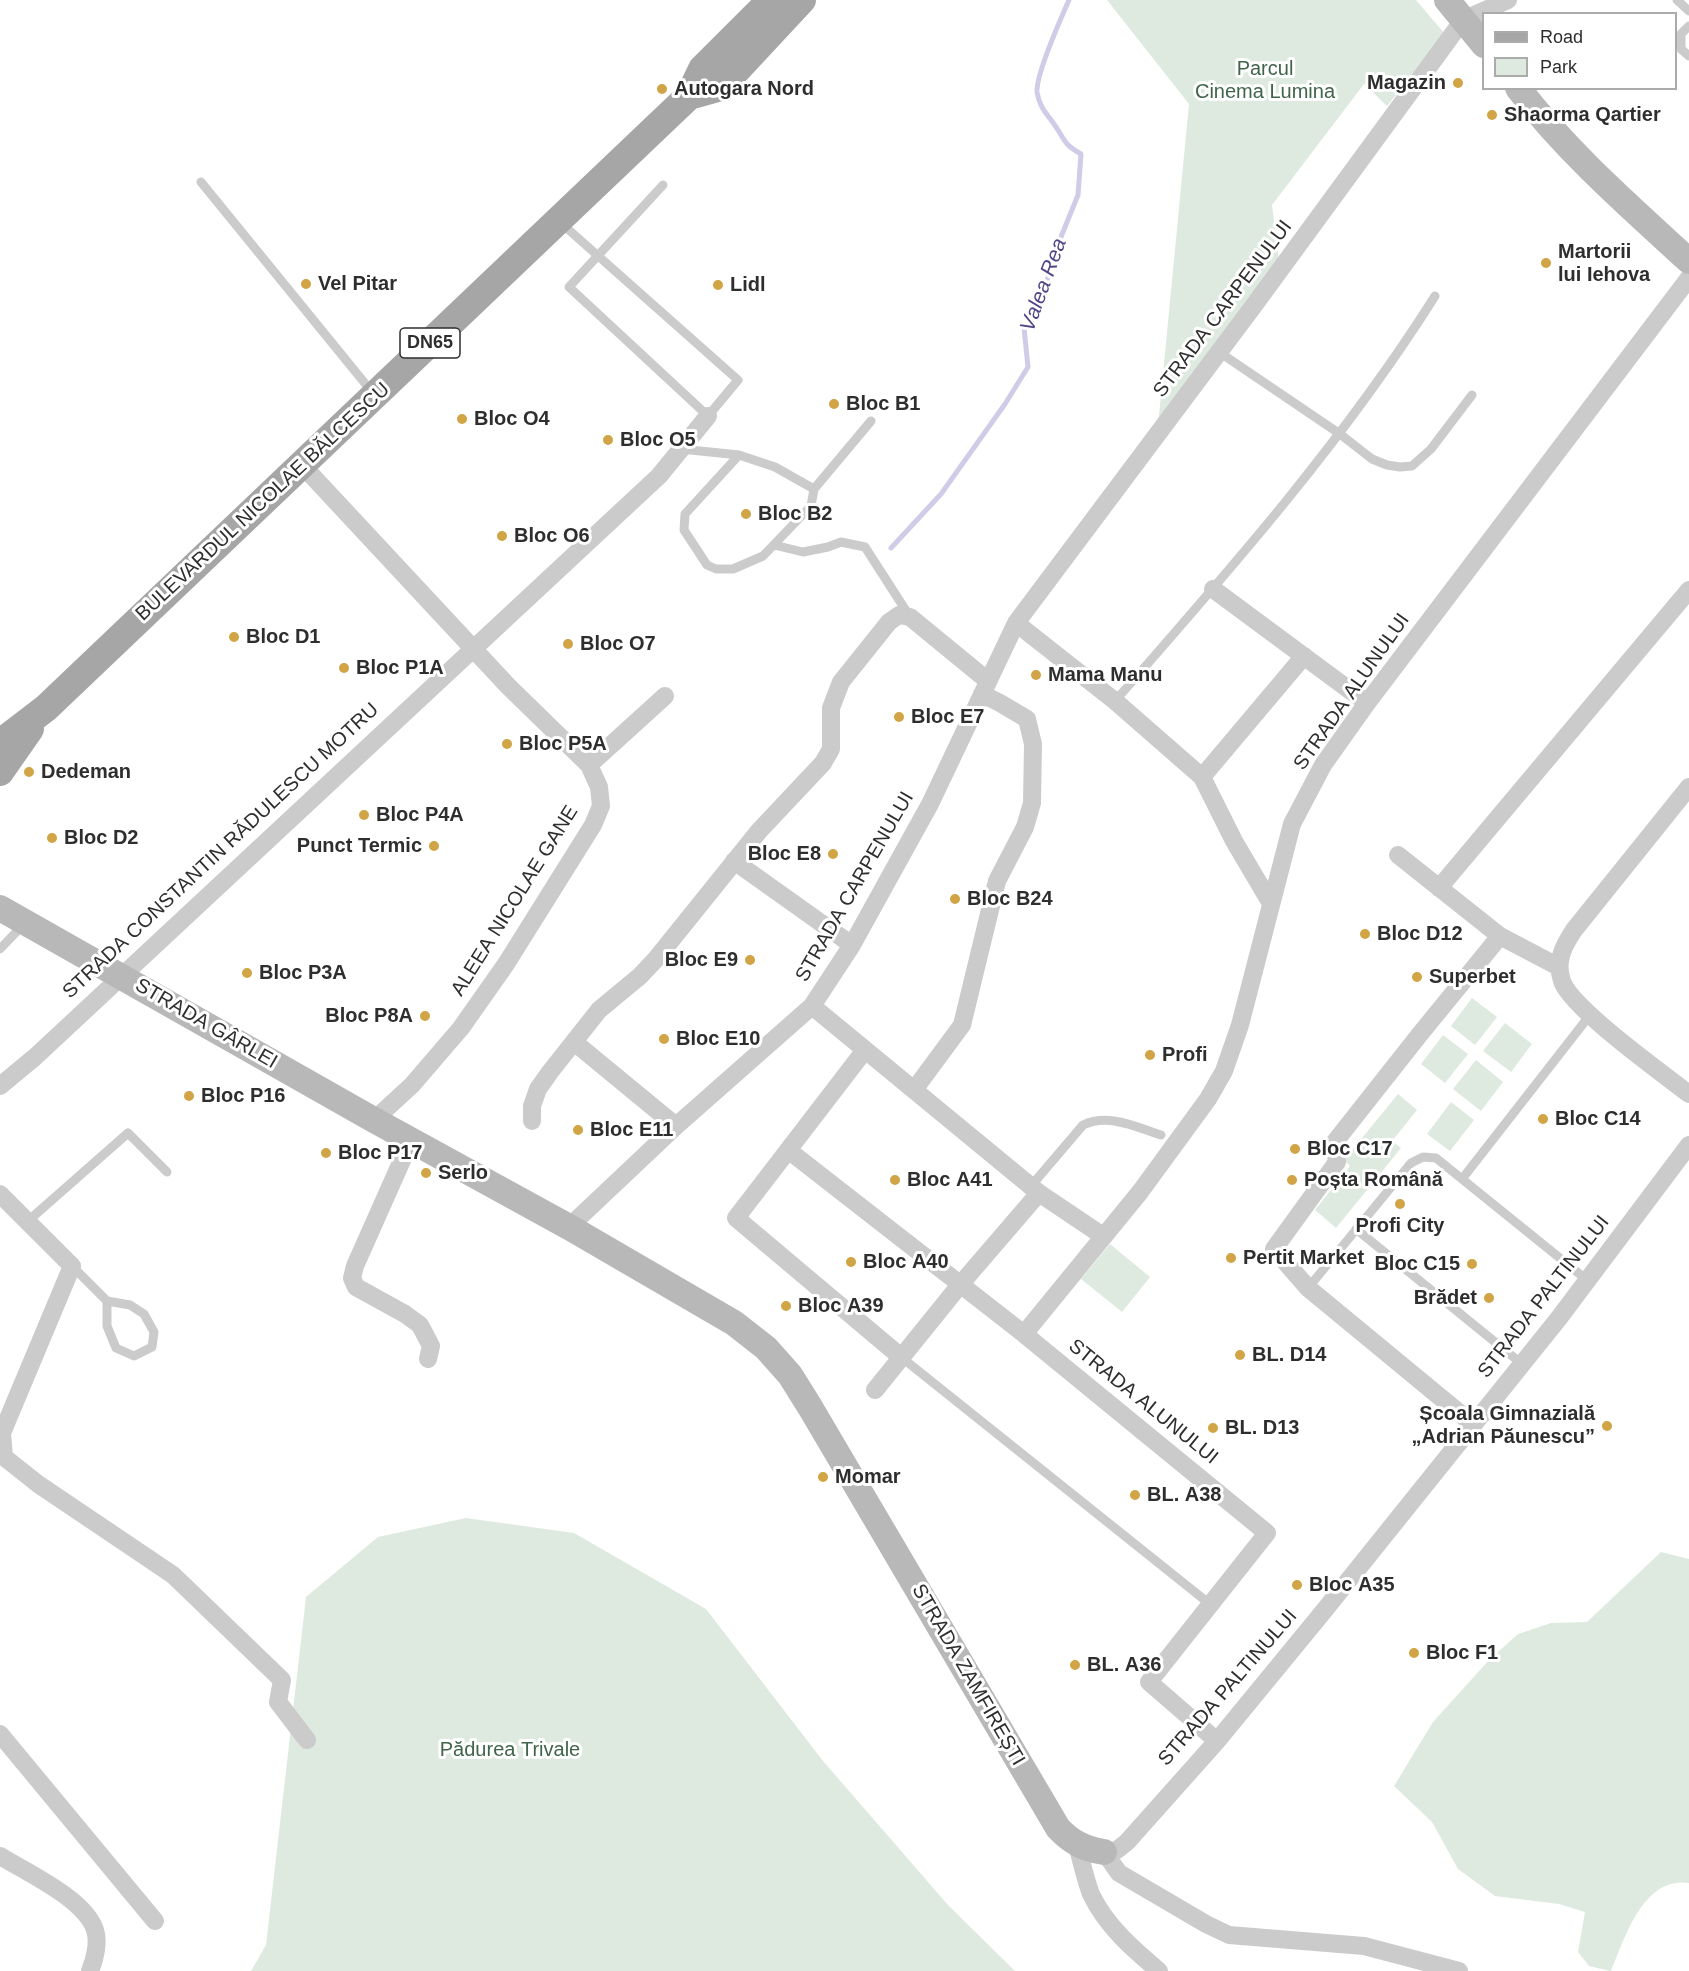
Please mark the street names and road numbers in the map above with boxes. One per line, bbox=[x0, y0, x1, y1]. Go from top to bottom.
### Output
street label: STRADA CARPENULUI bbox=[1149, 216, 1297, 402]
road number: DN65 bbox=[400, 328, 460, 358]
street label: BULEVARDUL NICOLAE BĂLCESCU bbox=[131, 378, 395, 626]
street label: STRADA ALUNULUI bbox=[1289, 609, 1415, 775]
street label: STRADA CONSTANTIN RĂDULESCU MOTRU bbox=[58, 698, 384, 1004]
street label: STRADA CARPENULUI bbox=[791, 788, 919, 986]
street label: ALEEA NICOLAE GANE bbox=[447, 801, 583, 1001]
street label: STRADA GÂRLEI bbox=[131, 974, 281, 1074]
street label: STRADA PALTINULUI bbox=[1473, 1211, 1615, 1383]
street label: STRADA ALUNULUI bbox=[1063, 1334, 1223, 1470]
street label: STRADA ZAMFIREȘTI bbox=[906, 1580, 1030, 1770]
street label: STRADA PALTINULUI bbox=[1154, 1605, 1302, 1771]

